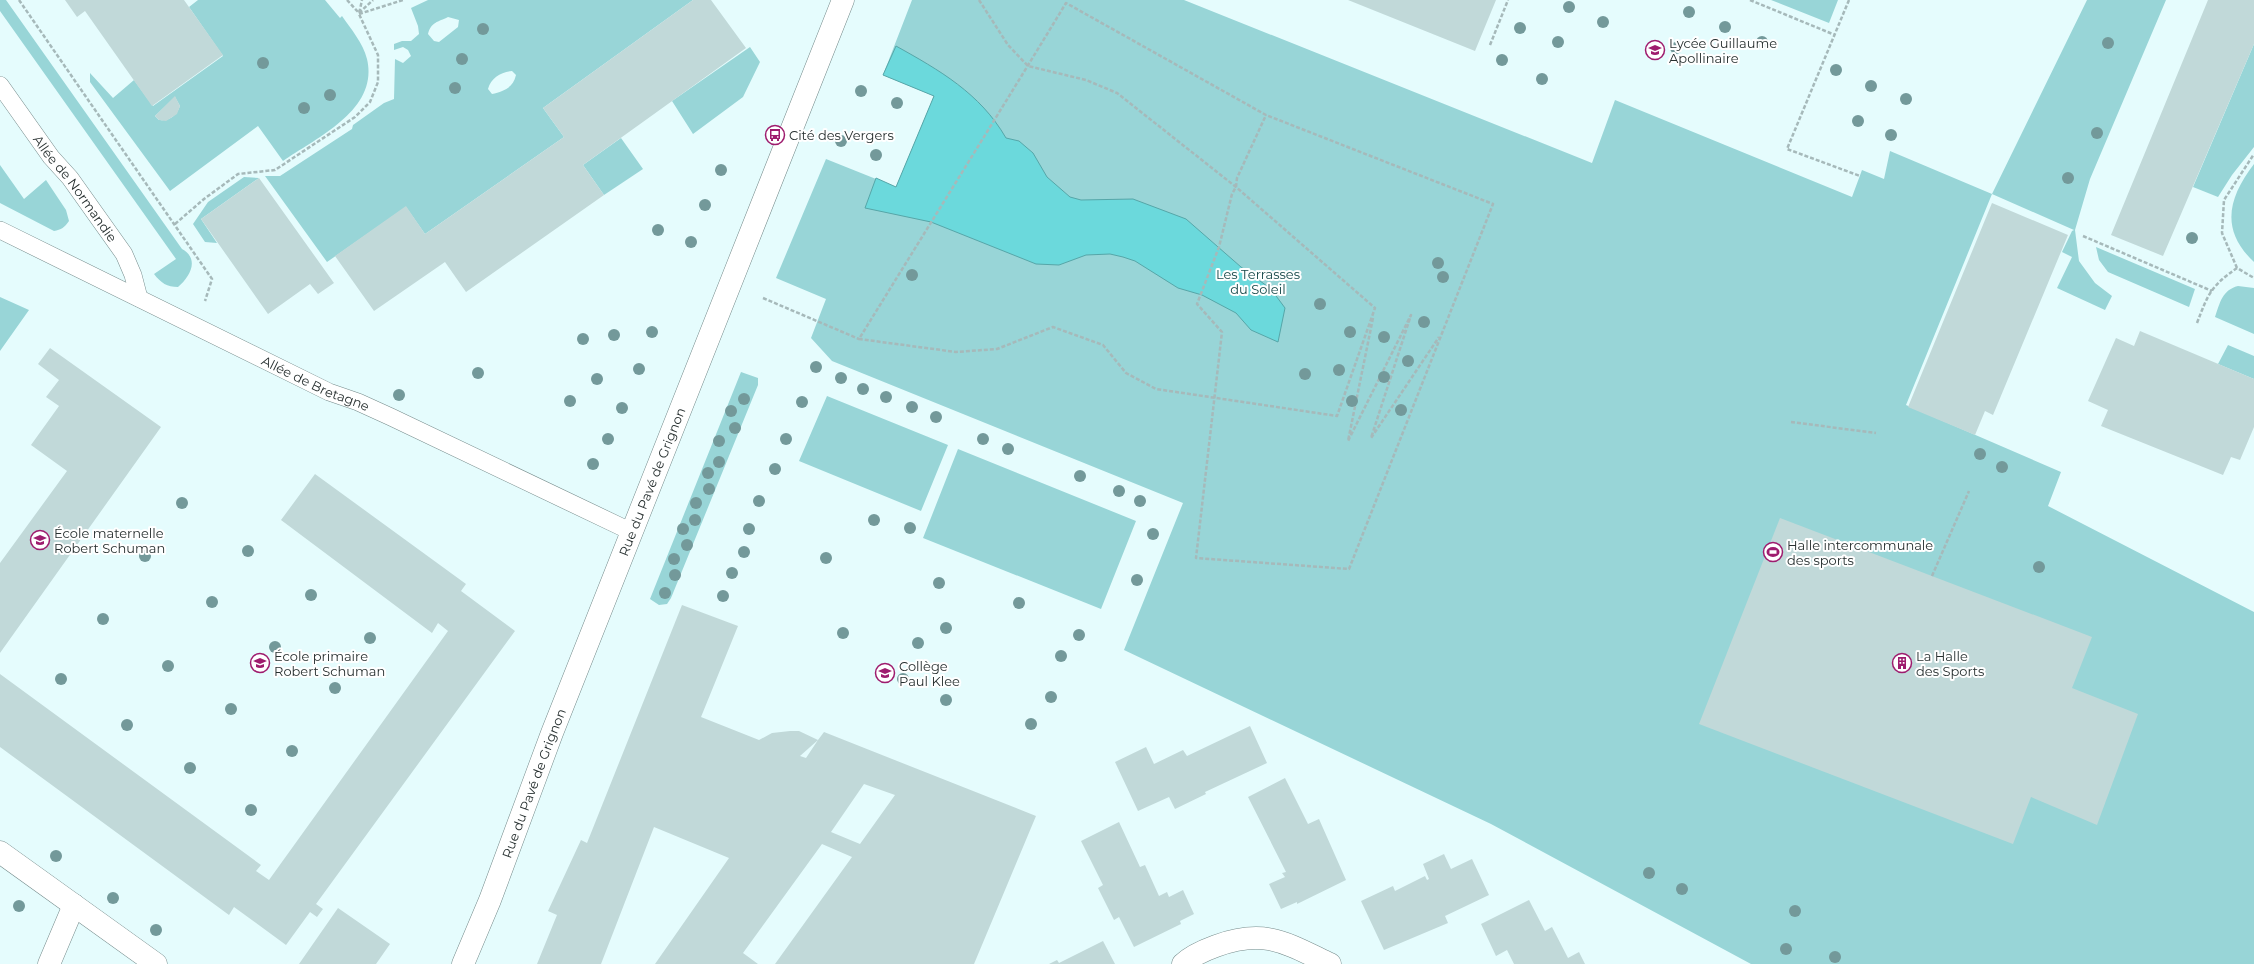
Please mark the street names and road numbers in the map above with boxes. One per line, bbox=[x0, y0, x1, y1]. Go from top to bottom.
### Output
street label: Allée de Normandie bbox=[30, 132, 121, 245]
street label: Allée de Bretagne bbox=[259, 352, 372, 414]
street label: Rue du Pavé de Grignon bbox=[615, 405, 688, 558]
street label: Rue du Pavé de Grignon bbox=[498, 706, 569, 860]

